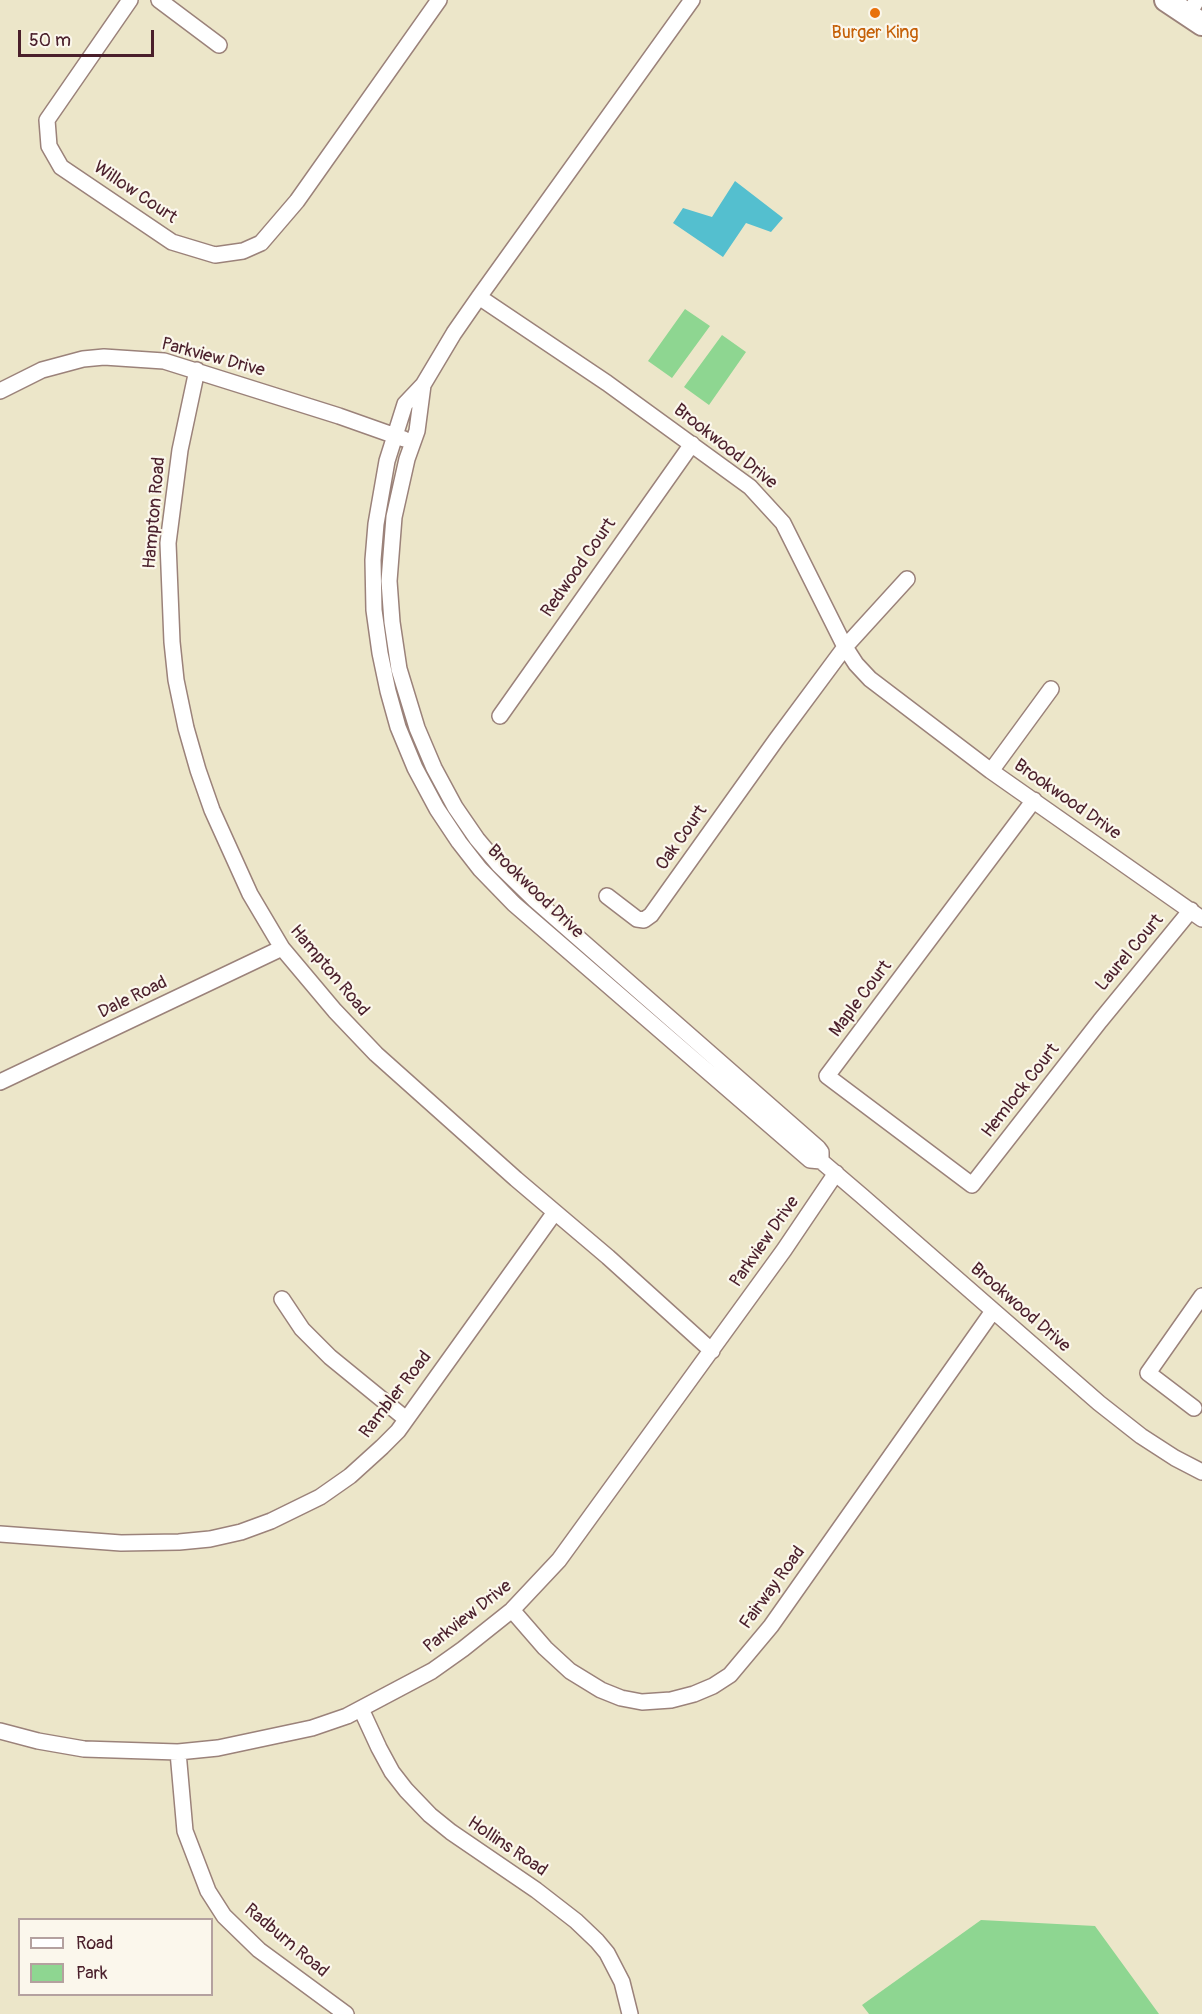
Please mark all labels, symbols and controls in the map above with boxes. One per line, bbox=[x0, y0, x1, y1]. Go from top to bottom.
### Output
marker: Burger King bbox=[868, 6, 882, 20]
scale bar bbox=[21, 18, 158, 56]
place label: Burger King bbox=[831, 22, 919, 44]
text: 50 m bbox=[29, 29, 71, 52]
street label: Willow Court bbox=[89, 157, 181, 229]
street label: Parkview Drive bbox=[159, 334, 267, 382]
street label: Brookwood Drive bbox=[669, 400, 781, 494]
street label: Hampton Road bbox=[139, 456, 171, 570]
street label: Redwood Court bbox=[537, 514, 621, 622]
street label: Brookwood Drive bbox=[1009, 755, 1125, 845]
street label: Oak Court bbox=[652, 801, 712, 875]
street label: Brookwood Drive bbox=[482, 841, 588, 943]
street label: Laurel Court bbox=[1092, 910, 1168, 996]
street label: Hampton Road bbox=[285, 921, 373, 1021]
street label: Maple Court bbox=[825, 956, 897, 1042]
street label: Dale Road bbox=[95, 972, 171, 1024]
street label: Hemlock Court bbox=[978, 1040, 1064, 1142]
street label: Parkview Drive bbox=[726, 1192, 804, 1292]
street label: Brookwood Drive bbox=[965, 1259, 1075, 1357]
street label: Rambler Road bbox=[355, 1347, 437, 1443]
street label: Fairway Road bbox=[736, 1542, 810, 1634]
street label: Parkview Drive bbox=[420, 1576, 516, 1658]
street label: Hollins Road bbox=[463, 1812, 551, 1882]
street label: Radburn Road bbox=[239, 1900, 333, 1982]
legend bbox=[18, 1918, 213, 1996]
text: Road bbox=[76, 1932, 113, 1955]
text: Park bbox=[76, 1962, 108, 1985]

